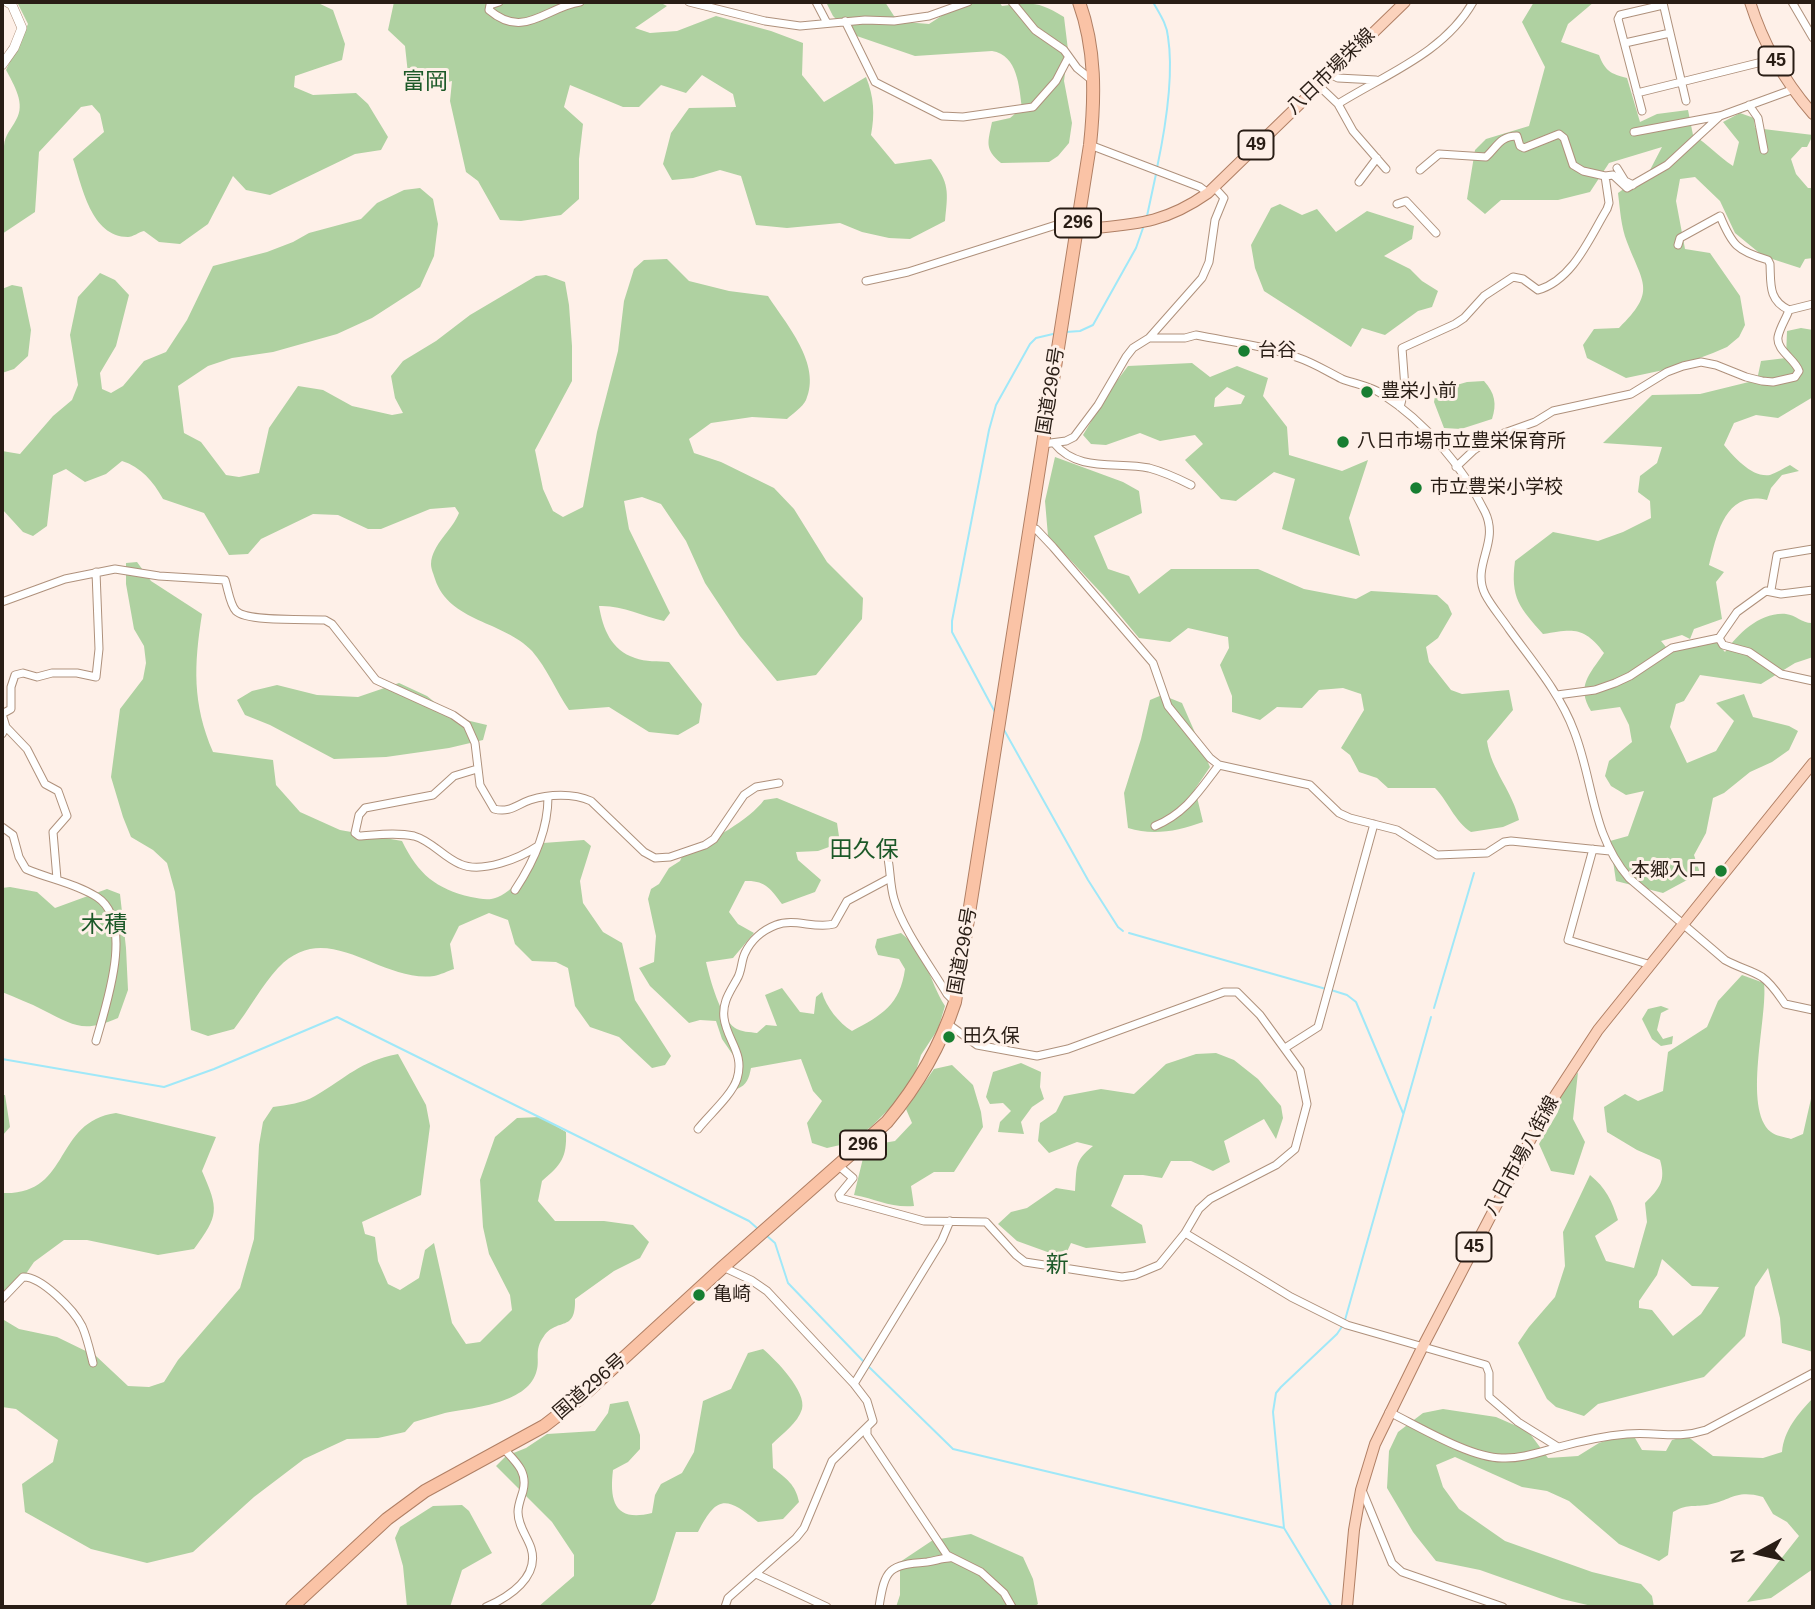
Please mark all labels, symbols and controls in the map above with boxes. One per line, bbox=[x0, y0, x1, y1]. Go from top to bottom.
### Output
street label: 八日市場栄線 bbox=[1282, 24, 1380, 120]
road number: 45 bbox=[1758, 46, 1794, 76]
district label: 富岡 bbox=[402, 69, 448, 97]
road number: 49 bbox=[1238, 130, 1274, 160]
road number: 296 bbox=[1055, 208, 1101, 238]
place label: 台谷 bbox=[1258, 340, 1296, 362]
marker: 台谷 bbox=[1236, 343, 1252, 359]
street label: 国道296号 bbox=[1033, 345, 1069, 437]
place label: 豊栄小前 bbox=[1381, 381, 1457, 403]
marker: 豊栄小前 bbox=[1359, 384, 1375, 400]
place label: 八日市場市立豊栄保育所 bbox=[1357, 431, 1566, 453]
marker: 八日市場市立豊栄保育所 bbox=[1335, 434, 1351, 450]
place label: 市立豊栄小学校 bbox=[1430, 477, 1563, 499]
marker: 市立豊栄小学校 bbox=[1408, 480, 1424, 496]
district label: 田久保 bbox=[830, 837, 898, 865]
place label: 本郷入口 bbox=[1631, 860, 1707, 882]
marker: 本郷入口 bbox=[1713, 863, 1729, 879]
street label: 国道296号 bbox=[944, 905, 982, 997]
district label: 木積 bbox=[81, 912, 127, 940]
place label: 田久保 bbox=[963, 1026, 1020, 1048]
marker: 田久保 bbox=[941, 1029, 957, 1045]
street label: 八日市場八街線 bbox=[1480, 1092, 1564, 1220]
road number: 296 bbox=[840, 1130, 886, 1160]
road number: 45 bbox=[1456, 1232, 1492, 1262]
district label: 新 bbox=[1046, 1252, 1068, 1280]
place label: 亀崎 bbox=[713, 1284, 751, 1306]
marker: 亀崎 bbox=[691, 1287, 707, 1303]
street label: 国道296号 bbox=[549, 1349, 631, 1425]
north arrow bbox=[1724, 1518, 1794, 1588]
text: N bbox=[1726, 1548, 1749, 1564]

